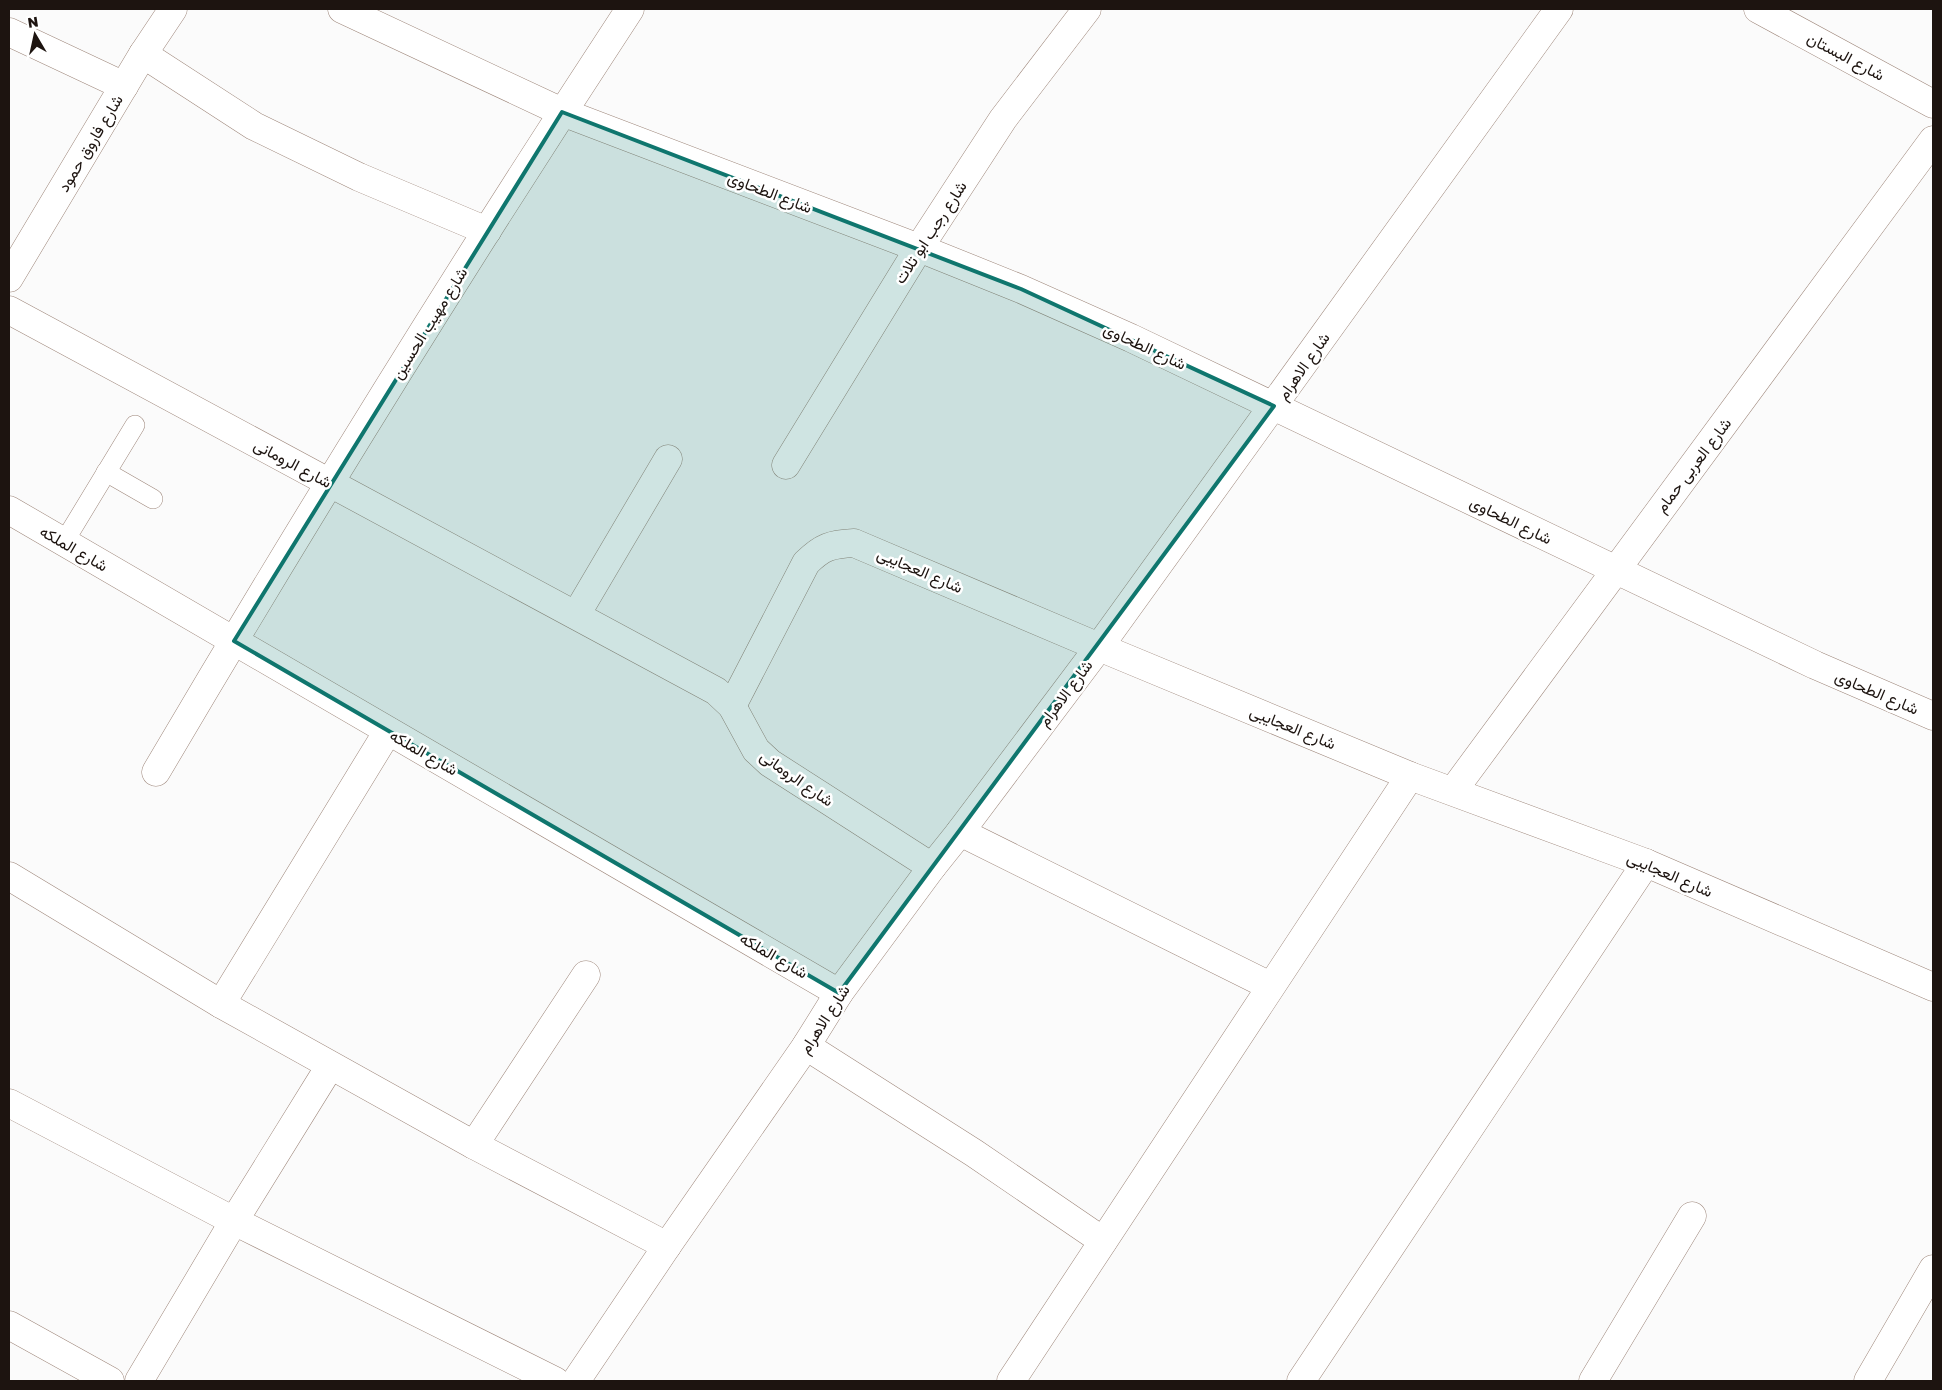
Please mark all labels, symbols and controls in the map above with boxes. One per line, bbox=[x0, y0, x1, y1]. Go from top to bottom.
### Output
north arrow bbox=[10, 10, 60, 60]
text: N bbox=[26, 12, 39, 31]
street label: شارع البستان bbox=[1803, 27, 1888, 86]
street label: شارع فاروق حمود bbox=[53, 91, 129, 196]
street label: شارع الطحاوى bbox=[724, 167, 815, 219]
street label: شارع رجب ابو تلات bbox=[889, 177, 972, 288]
street label: شارع مهيب الحسين bbox=[387, 263, 473, 384]
street label: شارع الطحاوى bbox=[1100, 318, 1189, 376]
street label: شارع الاهرام bbox=[1272, 328, 1335, 405]
street label: شارع العربى حمام bbox=[1651, 414, 1737, 518]
street label: شارع الرومانى bbox=[250, 434, 335, 494]
street label: شارع الطحاوى bbox=[1466, 492, 1555, 550]
street label: شارع الملكه bbox=[35, 521, 112, 577]
street label: شارع العجايبى bbox=[873, 543, 966, 599]
street label: شارع الاهرام bbox=[1033, 656, 1098, 732]
street label: شارع الطحاوى bbox=[1831, 665, 1922, 720]
street label: شارع العجايبى bbox=[1246, 701, 1339, 755]
street label: شارع الملكه bbox=[385, 725, 462, 781]
street label: شارع الرومانى bbox=[755, 745, 838, 812]
street label: شارع العجايبى bbox=[1623, 847, 1716, 903]
street label: شارع الملكه bbox=[735, 928, 812, 984]
street label: شارع الاهرام bbox=[794, 981, 855, 1058]

